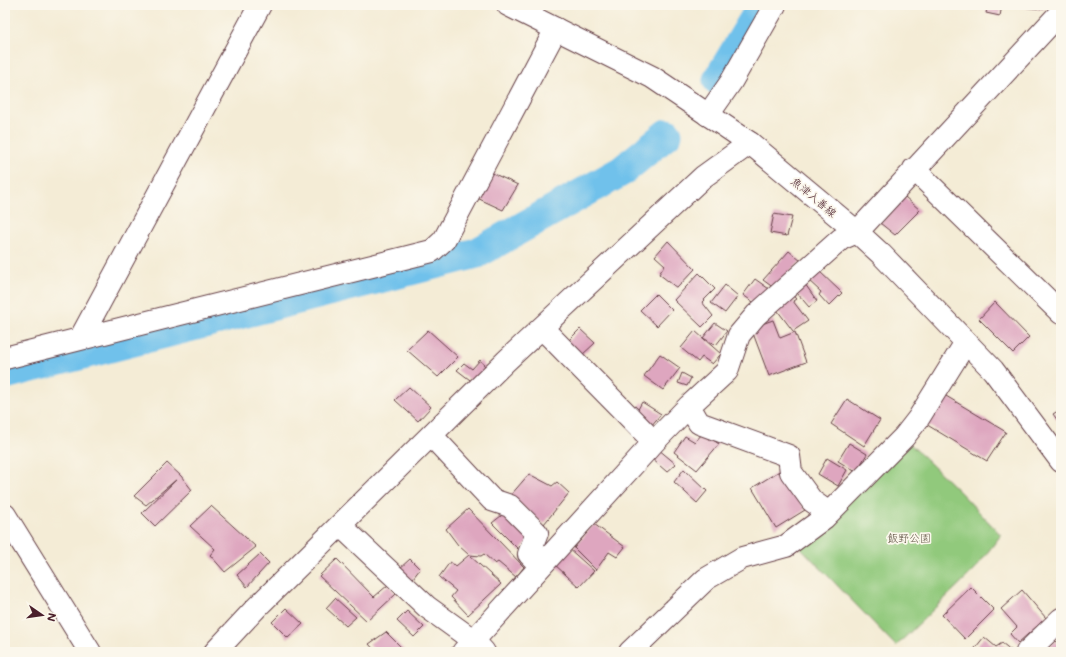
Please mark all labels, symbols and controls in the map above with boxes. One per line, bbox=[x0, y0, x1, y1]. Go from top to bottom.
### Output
street label: 魚津入善線 bbox=[788, 173, 840, 220]
park label: 飯野公園 bbox=[887, 530, 931, 545]
north arrow bbox=[22, 595, 62, 635]
text: N bbox=[44, 612, 60, 623]

